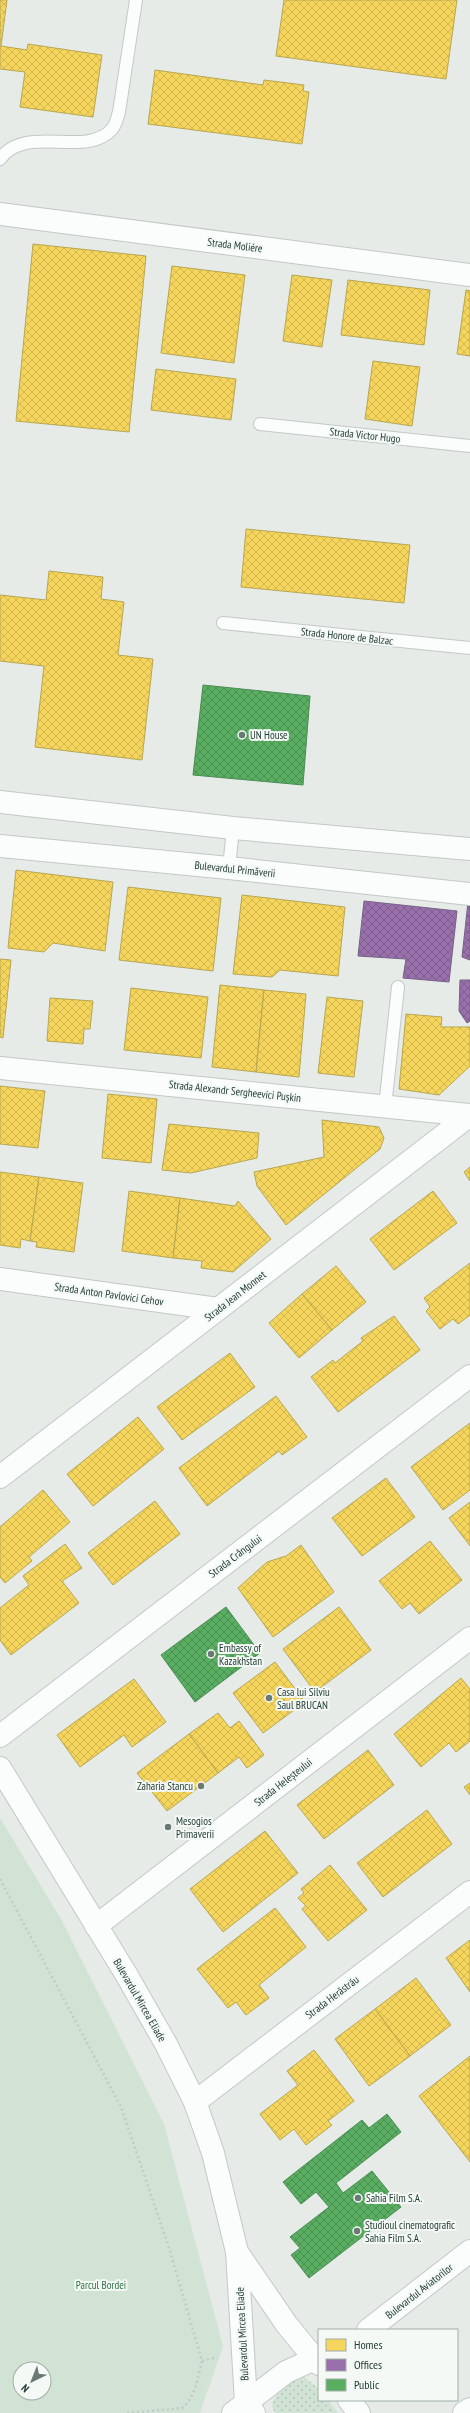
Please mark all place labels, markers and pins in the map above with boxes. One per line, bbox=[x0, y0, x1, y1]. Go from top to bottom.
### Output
place label: UN House bbox=[250, 728, 288, 742]
marker: UN House bbox=[237, 730, 247, 740]
place label: Embassy of Kazakhstan bbox=[219, 1641, 262, 1668]
marker: Embassy of Kazakhstan bbox=[206, 1649, 216, 1659]
place label: Casa lui Silviu Saul BRUCAN bbox=[277, 1685, 330, 1712]
marker: Casa lui Silviu Saul BRUCAN bbox=[264, 1693, 274, 1703]
place label: Zaharia Stancu bbox=[137, 1779, 193, 1793]
marker: Zaharia Stancu bbox=[196, 1781, 206, 1791]
place label: Mesogios Primaverii bbox=[176, 1814, 214, 1841]
marker: Mesogios Primaverii bbox=[163, 1822, 173, 1832]
place label: Sahia Film S.A. bbox=[366, 2191, 422, 2205]
marker: Sahia Film S.A. bbox=[353, 2193, 363, 2203]
place label: Studioul cinematografic Sahia Film S.A. bbox=[365, 2218, 455, 2245]
marker: Studioul cinematografic Sahia Film S.A. bbox=[352, 2226, 362, 2236]

